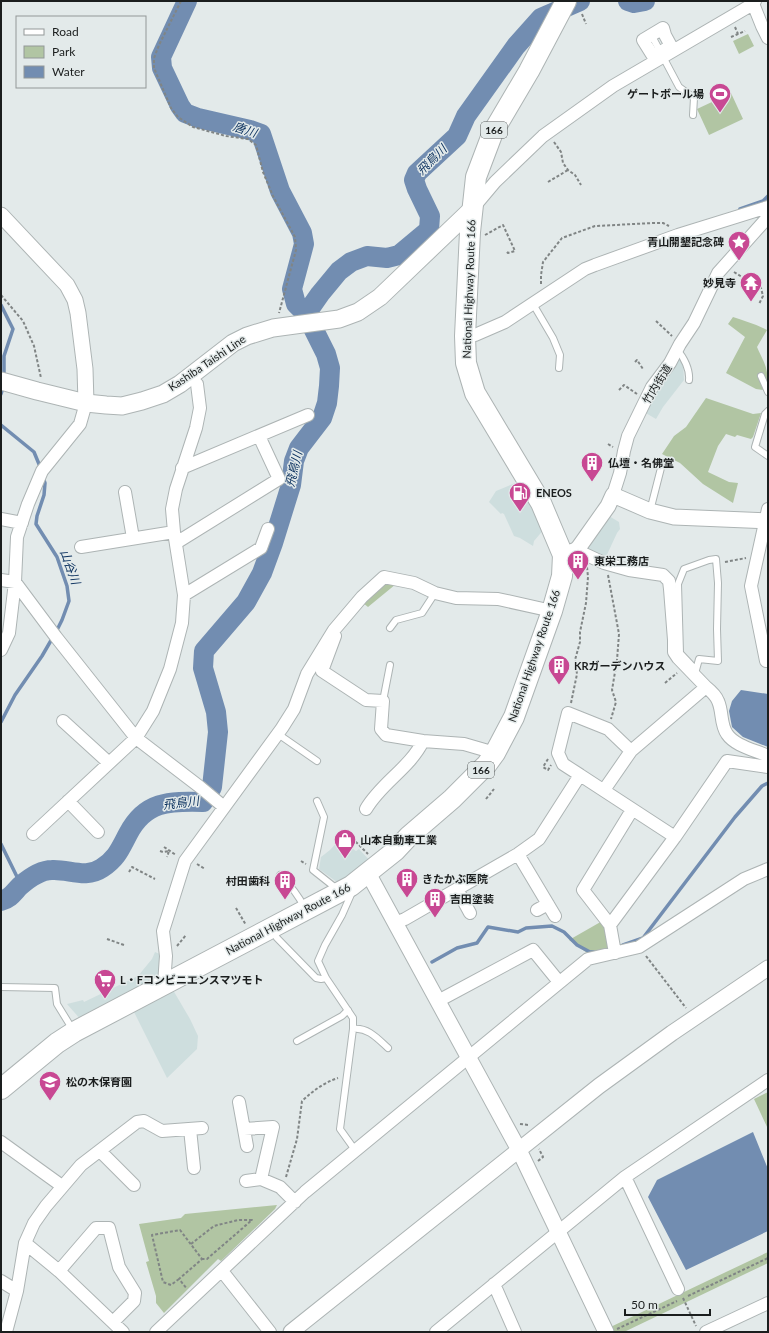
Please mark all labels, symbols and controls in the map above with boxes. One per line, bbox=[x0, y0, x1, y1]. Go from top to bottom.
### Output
legend bbox=[16, 16, 146, 88]
text: Road bbox=[52, 24, 79, 39]
text: Park bbox=[52, 44, 76, 59]
text: Water bbox=[52, 64, 85, 79]
sports icon: ゲートボール場 bbox=[707, 81, 733, 114]
place label: ゲートボール場 bbox=[627, 87, 704, 100]
water label: 唐川 bbox=[231, 119, 261, 141]
road number: 166 bbox=[481, 122, 507, 138]
water label: 飛鳥川 bbox=[414, 140, 451, 178]
street label: National Highway Route 166 bbox=[460, 219, 477, 359]
place icon: 青山開墾記念碑 bbox=[726, 229, 752, 262]
place label: 青山開墾記念碑 bbox=[647, 235, 724, 248]
temple icon: 妙見寺 bbox=[738, 270, 764, 303]
place label: 妙見寺 bbox=[703, 276, 736, 289]
street label: Kashiba Taishi Line bbox=[166, 332, 248, 393]
street label: 竹内街道 bbox=[639, 362, 674, 406]
water label: 飛鳥川 bbox=[282, 448, 305, 488]
building icon: 仏壇・名佛堂 bbox=[579, 450, 605, 483]
place label: 仏壇・名佛堂 bbox=[608, 456, 674, 469]
fuel station icon: ENEOS bbox=[507, 480, 533, 513]
place label: ENEOS bbox=[536, 486, 572, 499]
water label: 山谷川 bbox=[57, 547, 84, 588]
building icon: 東栄工務店 bbox=[565, 548, 591, 581]
place label: 東栄工務店 bbox=[594, 554, 649, 567]
street label: National Highway Route 166 bbox=[505, 588, 562, 724]
building icon: KRガーデンハウス bbox=[546, 653, 572, 686]
place label: KRガーデンハウス bbox=[574, 659, 666, 672]
road number: 166 bbox=[468, 762, 494, 778]
water label: 飛鳥川 bbox=[162, 793, 202, 812]
shop icon: 山本自動車工業 bbox=[332, 827, 358, 860]
place label: 山本自動車工業 bbox=[360, 833, 437, 846]
building icon: きたかぶ医院 bbox=[394, 866, 420, 899]
building icon: 村田歯科 bbox=[272, 868, 298, 901]
place label: きたかぶ医院 bbox=[422, 872, 488, 885]
place label: 村田歯科 bbox=[226, 874, 270, 887]
street label: National Highway Route 166 bbox=[223, 880, 352, 957]
building icon: 吉田塗装 bbox=[422, 886, 448, 919]
place label: 吉田塗装 bbox=[450, 892, 494, 905]
supermarket icon: L・Fコンビニエンスマツモト bbox=[92, 967, 118, 1000]
place label: L・Fコンビニエンスマツモト bbox=[120, 973, 263, 986]
school or university icon: 松の木保育園 bbox=[37, 1069, 63, 1102]
place label: 松の木保育園 bbox=[66, 1075, 132, 1088]
scale bar bbox=[625, 1291, 710, 1317]
text: 50 m bbox=[631, 1297, 658, 1312]

